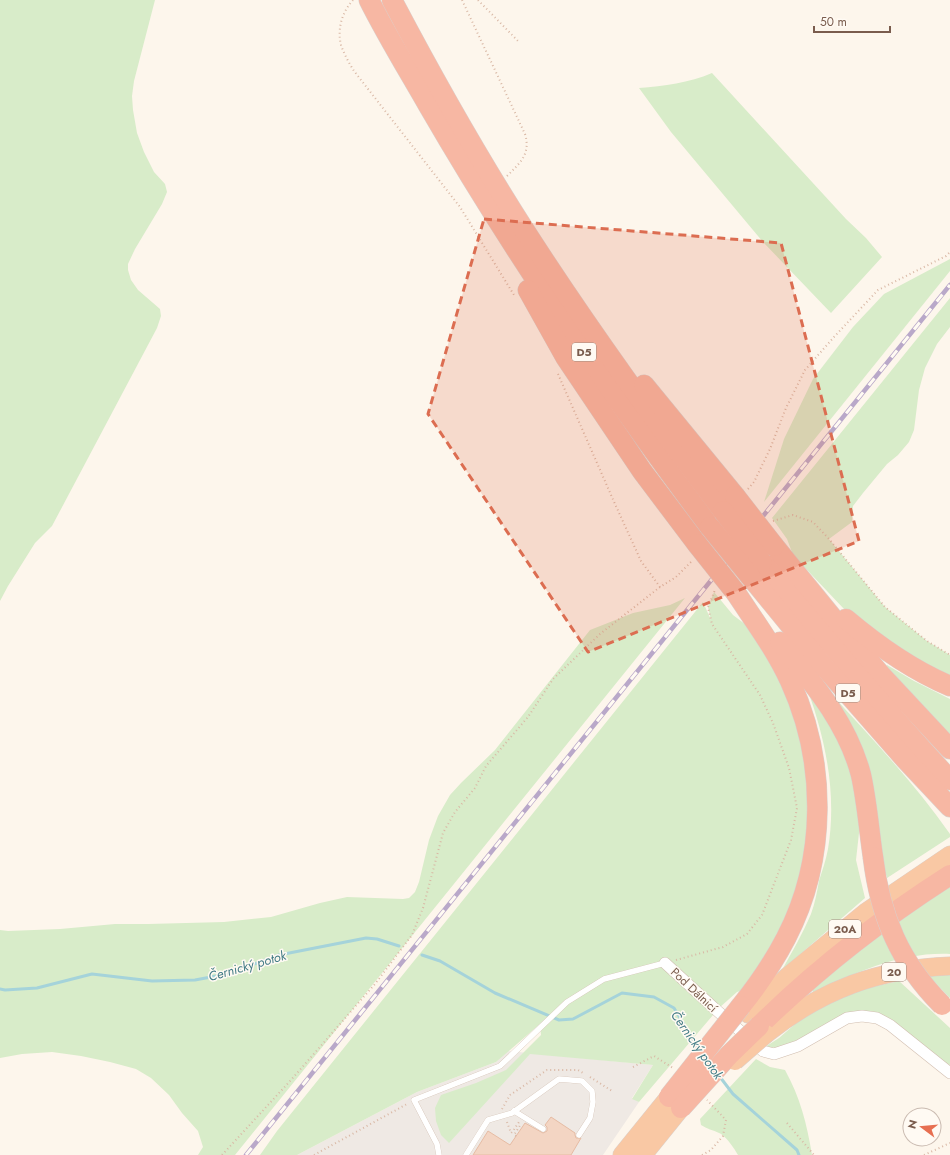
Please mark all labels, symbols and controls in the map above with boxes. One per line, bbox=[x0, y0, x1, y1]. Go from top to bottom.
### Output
scale bar bbox=[814, 8, 890, 34]
text: 50 m bbox=[820, 13, 847, 31]
road number: D5 bbox=[572, 343, 596, 361]
road number: D5 bbox=[836, 684, 860, 702]
road number: 20A bbox=[829, 920, 861, 938]
water label: Černický potok bbox=[206, 946, 289, 986]
road number: 20 bbox=[882, 963, 906, 981]
street label: Pod Dálnicí bbox=[667, 964, 722, 1017]
water label: Černický potok bbox=[666, 1007, 728, 1084]
north arrow bbox=[902, 1107, 942, 1147]
text: N bbox=[903, 1118, 921, 1131]

